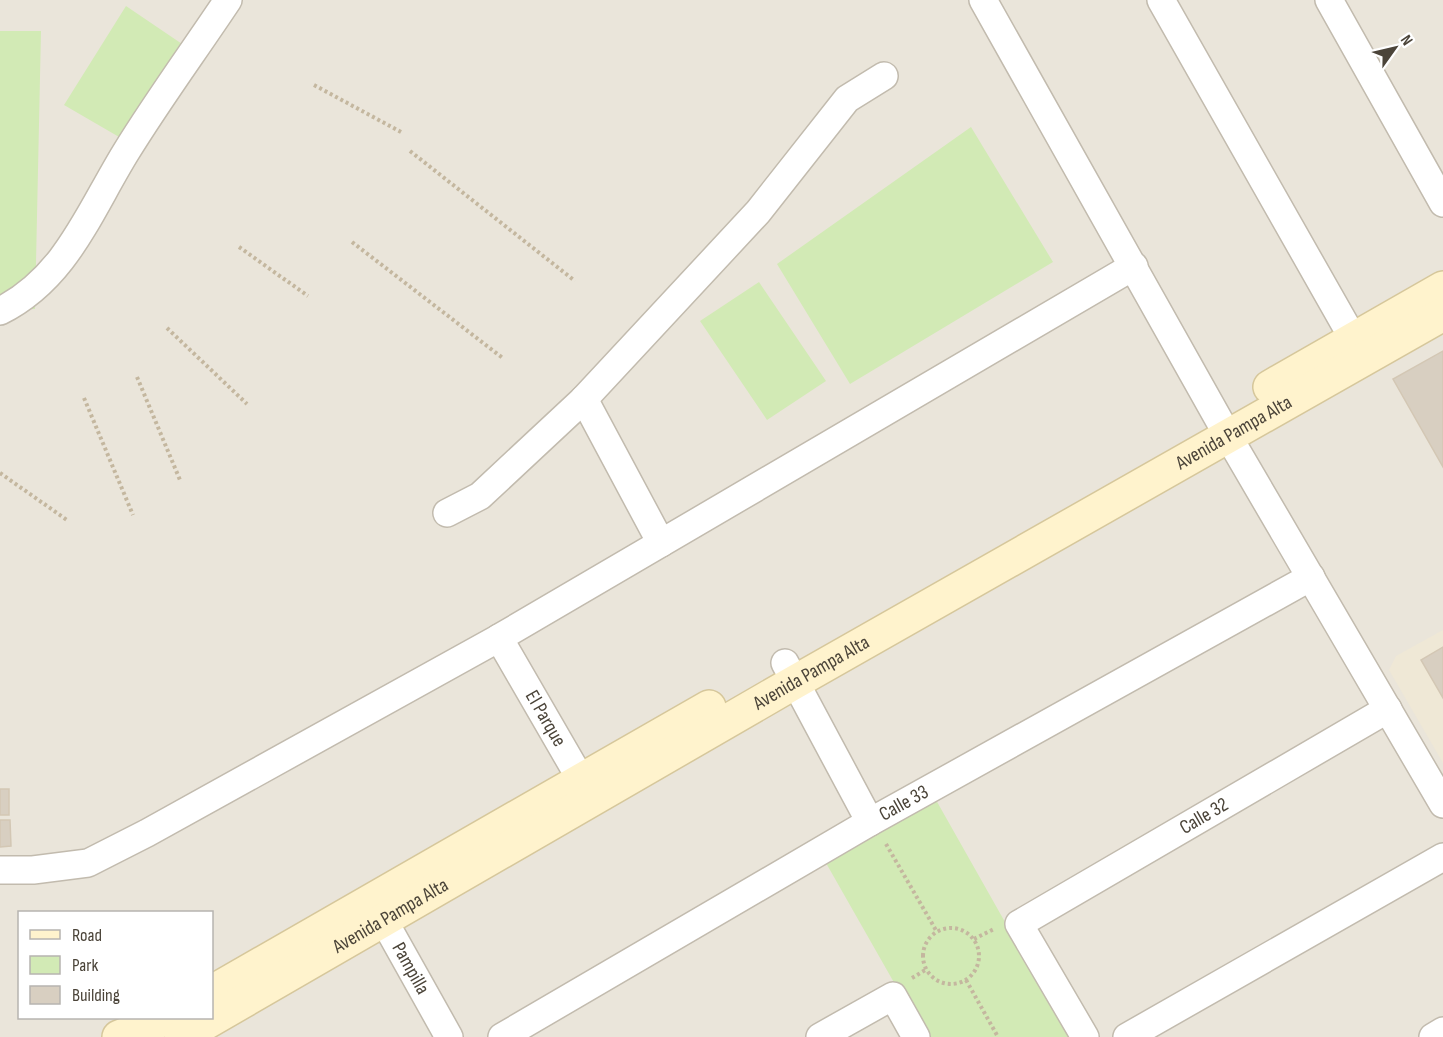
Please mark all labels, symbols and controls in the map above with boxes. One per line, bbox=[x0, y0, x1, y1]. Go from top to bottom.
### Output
north arrow bbox=[1365, 18, 1425, 78]
text: N bbox=[1396, 32, 1416, 49]
street label: Avenida Pampa Alta bbox=[1171, 390, 1296, 476]
street label: Avenida Pampa Alta bbox=[748, 630, 874, 716]
street label: El Parque bbox=[520, 686, 571, 751]
street label: Calle 33 bbox=[875, 780, 933, 826]
street label: Calle 32 bbox=[1175, 793, 1233, 840]
street label: Avenida Pampa Alta bbox=[328, 873, 453, 959]
legend bbox=[18, 911, 213, 1019]
text: Road bbox=[72, 925, 102, 946]
street label: Pampilla bbox=[387, 938, 435, 999]
text: Park bbox=[72, 955, 98, 976]
text: Building bbox=[72, 985, 120, 1006]

